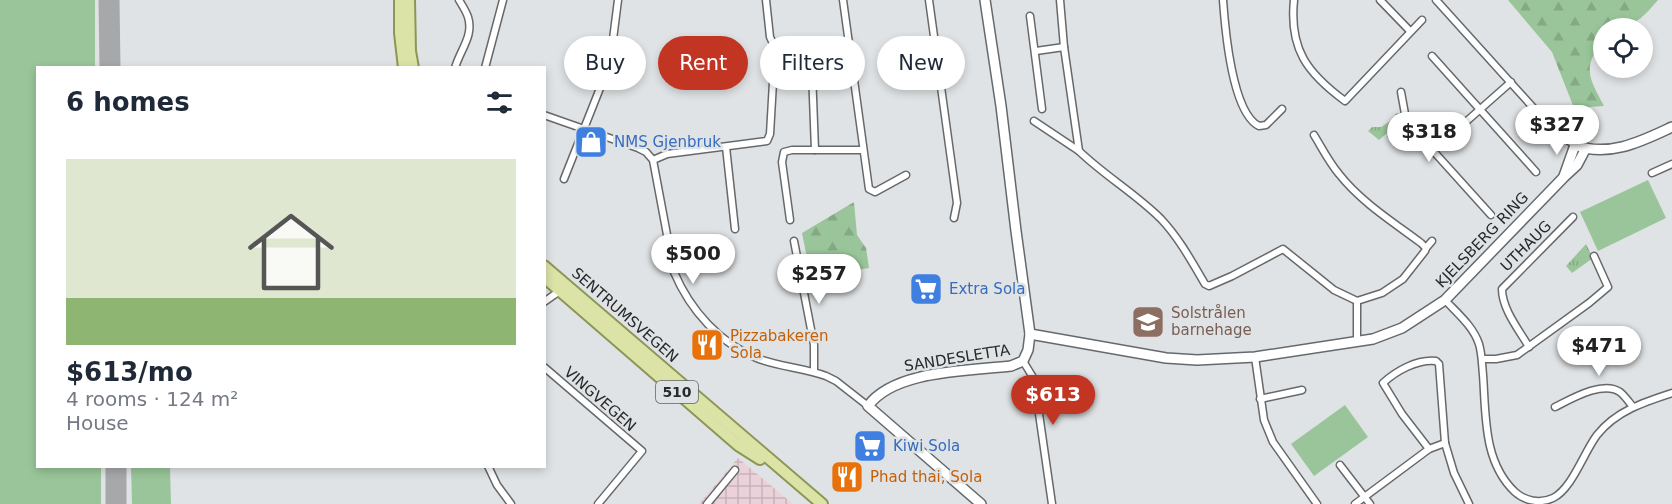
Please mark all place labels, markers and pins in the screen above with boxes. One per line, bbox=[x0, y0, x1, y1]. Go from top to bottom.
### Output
pin: $327 bbox=[1521, 105, 1593, 156]
pin: $318 bbox=[1393, 112, 1465, 163]
shop icon: NMS Gjenbruk bbox=[573, 124, 609, 160]
place label: NMS Gjenbruk bbox=[614, 133, 721, 151]
pin: $500 bbox=[657, 234, 729, 285]
pin: $257 bbox=[783, 254, 855, 305]
supermarket icon: Extra Sola bbox=[908, 271, 944, 307]
place label: Extra Sola bbox=[949, 280, 1025, 298]
school or university icon: Solstrålen barnehage bbox=[1130, 304, 1166, 340]
place label: Solstrålen barnehage bbox=[1171, 304, 1252, 339]
pin: $471 bbox=[1563, 326, 1635, 377]
restaurant icon: Pizzabakeren Sola bbox=[689, 327, 725, 363]
place label: Pizzabakeren Sola bbox=[730, 327, 829, 362]
pin: $613 bbox=[1017, 375, 1089, 426]
supermarket icon: Kiwi Sola bbox=[852, 428, 888, 464]
place label: Kiwi Sola bbox=[893, 437, 960, 455]
restaurant icon: Phad thai, Sola bbox=[829, 459, 865, 495]
place label: Phad thai, Sola bbox=[870, 468, 982, 486]

